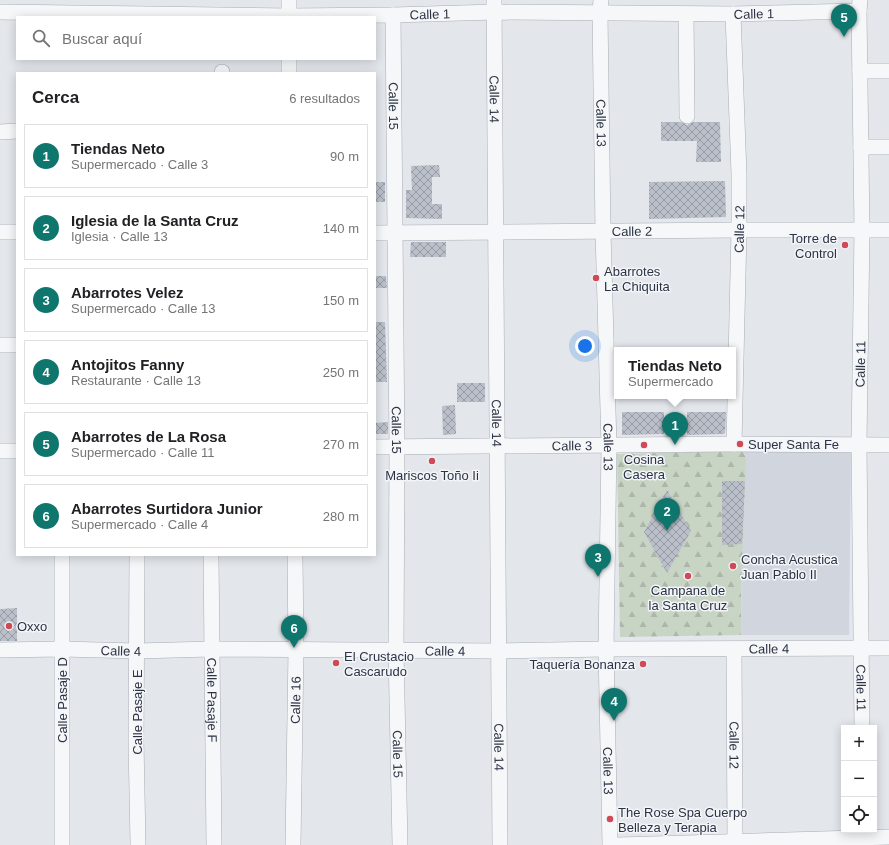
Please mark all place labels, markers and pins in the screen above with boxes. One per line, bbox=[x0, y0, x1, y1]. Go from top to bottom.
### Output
pin: 5 bbox=[831, 4, 857, 37]
place label: Torre de Control bbox=[789, 231, 837, 261]
marker: Torre de Control bbox=[840, 240, 850, 250]
place label: Abarrotes La Chiquita bbox=[604, 264, 671, 294]
marker: Abarrotes La Chiquita bbox=[591, 273, 601, 283]
pin: 1 bbox=[662, 412, 688, 445]
place label: Super Santa Fe bbox=[748, 437, 839, 452]
marker: Super Santa Fe bbox=[735, 439, 745, 449]
marker: Cosina Casera bbox=[639, 440, 649, 450]
place label: Cosina Casera bbox=[623, 452, 666, 482]
marker: Mariscos Toño Ii bbox=[427, 456, 437, 466]
place label: Mariscos Toño Ii bbox=[385, 468, 479, 483]
pin: 2 bbox=[654, 498, 680, 531]
pin: 3 bbox=[585, 544, 611, 577]
place label: Concha Acustica Juan Pablo II bbox=[741, 552, 839, 582]
marker: Concha Acustica Juan Pablo II bbox=[728, 561, 738, 571]
marker: Campana de la Santa Cruz bbox=[683, 571, 693, 581]
place label: Campana de la Santa Cruz bbox=[649, 583, 727, 613]
pin: 6 bbox=[281, 615, 307, 648]
place label: Oxxo bbox=[17, 619, 47, 634]
marker: Oxxo bbox=[4, 621, 14, 631]
place label: El Crustacio Cascarudo bbox=[344, 649, 414, 679]
place label: Taquería Bonanza bbox=[529, 657, 636, 672]
marker: El Crustacio Cascarudo bbox=[331, 658, 341, 668]
marker: Taquería Bonanza bbox=[638, 659, 648, 669]
pin: 4 bbox=[601, 688, 627, 721]
place label: The Rose Spa Cuerpo Belleza y Terapia bbox=[618, 805, 747, 835]
marker: The Rose Spa Cuerpo Belleza y Terapia bbox=[605, 814, 615, 824]

